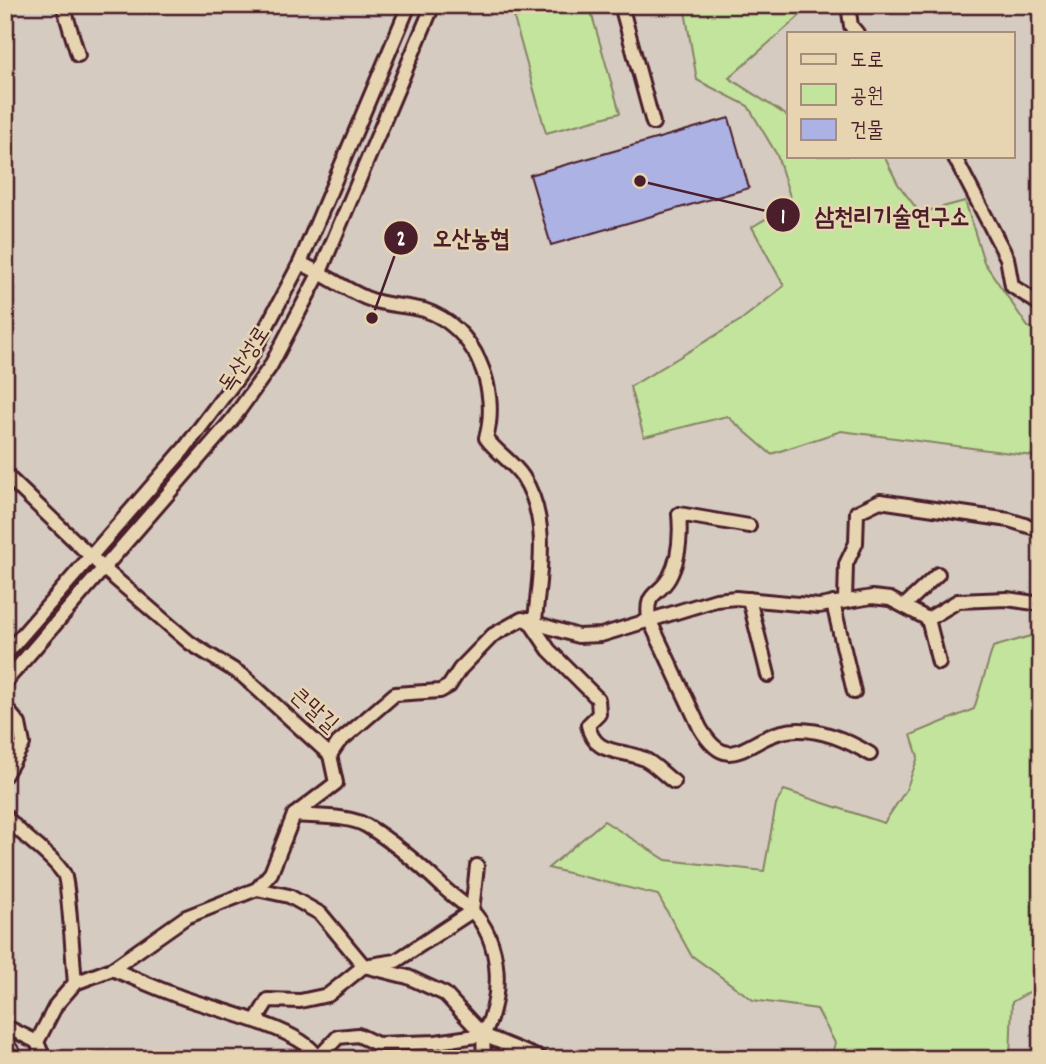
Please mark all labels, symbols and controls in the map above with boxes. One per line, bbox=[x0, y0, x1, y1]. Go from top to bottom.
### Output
legend bbox=[787, 32, 1014, 158]
text: 도로 bbox=[850, 47, 884, 77]
text: 공원 bbox=[850, 83, 884, 113]
text: 건물 bbox=[850, 117, 884, 147]
callout: 삼천리기술연구소 bbox=[766, 193, 983, 238]
text: 삼천리기술연구소 bbox=[815, 202, 969, 236]
text: 1 bbox=[781, 204, 785, 234]
callout: 오산농협 bbox=[383, 215, 524, 260]
text: 오산농협 bbox=[432, 224, 510, 258]
text: 2 bbox=[396, 226, 406, 256]
street label: 독산성로 bbox=[212, 320, 280, 400]
street label: 큰말길 bbox=[281, 680, 345, 742]

